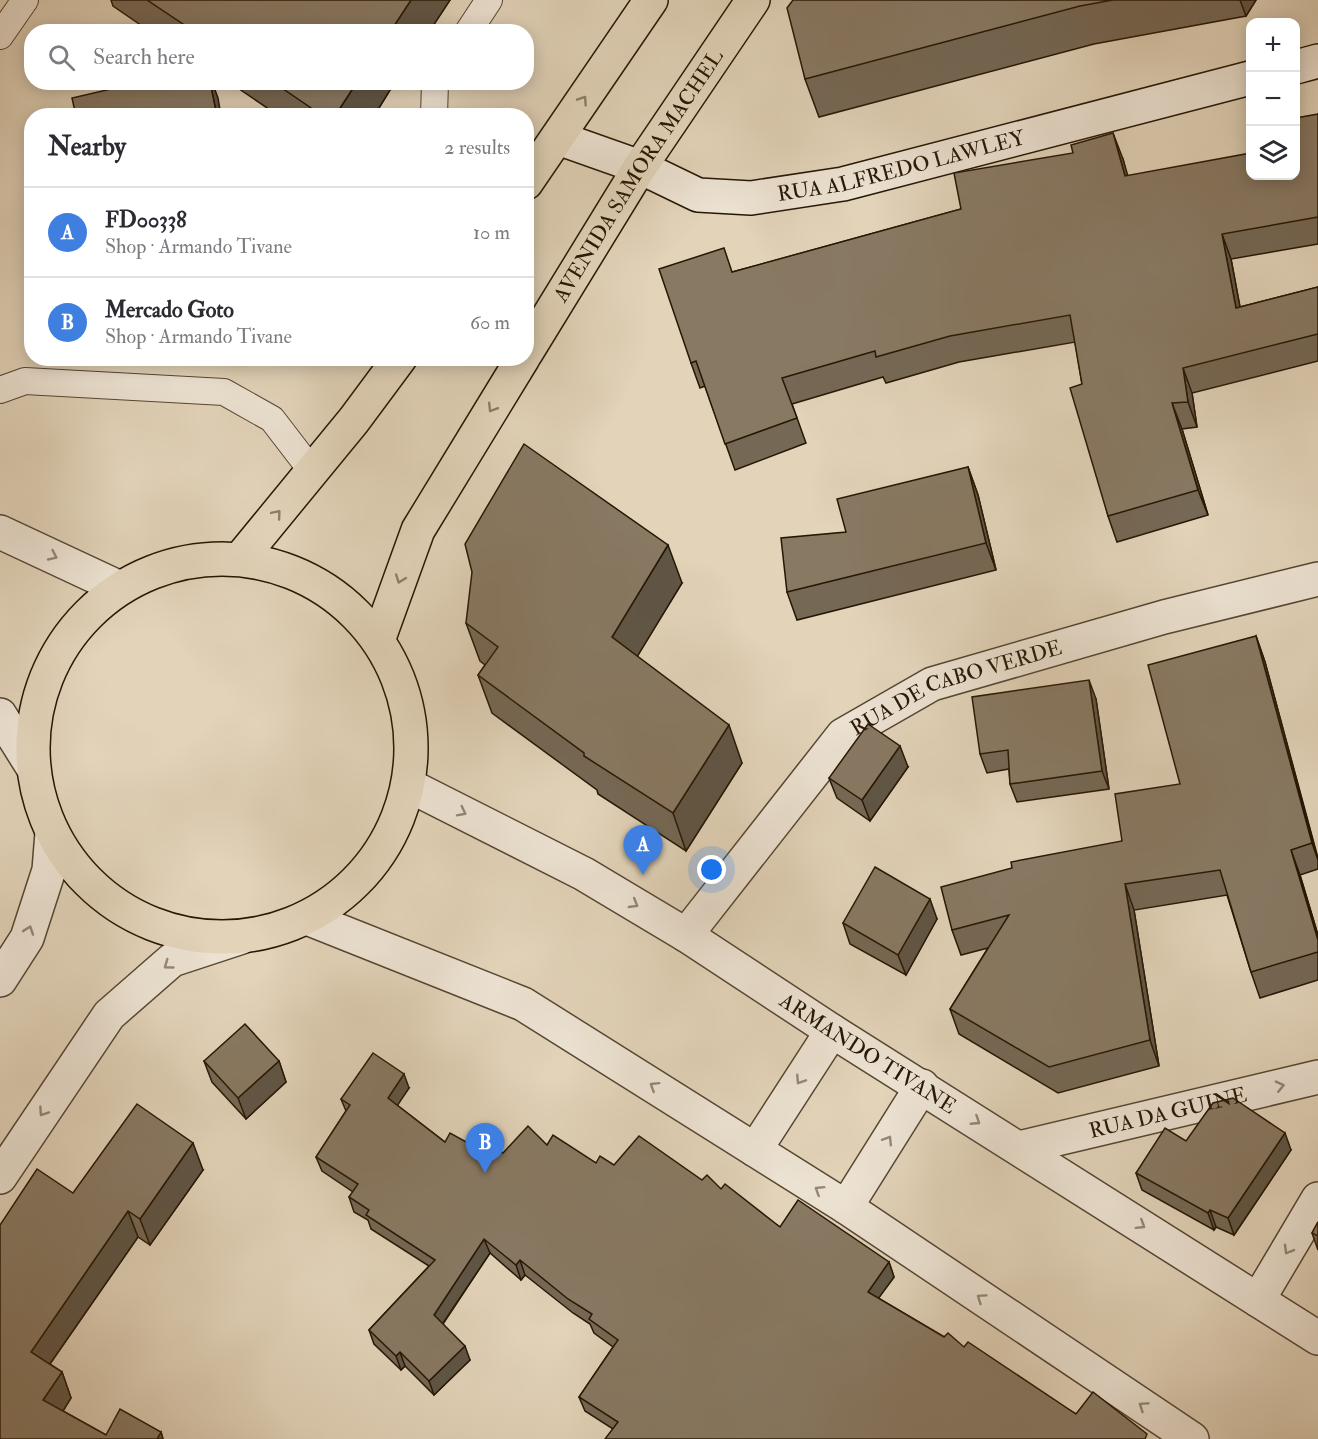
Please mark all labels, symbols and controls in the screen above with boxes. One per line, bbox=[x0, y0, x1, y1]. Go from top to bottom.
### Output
map controls bbox=[1246, 18, 1300, 180]
button: + bbox=[1246, 18, 1300, 72]
search box bbox=[24, 24, 534, 90]
icon: search bbox=[45, 41, 78, 74]
text: Search here bbox=[93, 43, 195, 71]
street label: AVENIDA SAMORA MACHEL bbox=[547, 44, 730, 308]
button: − bbox=[1246, 72, 1300, 126]
one-way arrow bbox=[576, 96, 587, 107]
street label: RUA ALFREDO LAWLEY bbox=[775, 124, 1028, 208]
button: layers bbox=[1246, 126, 1300, 180]
text: Nearby bbox=[48, 131, 126, 163]
text: 2 results bbox=[444, 135, 510, 160]
text: FD00338 bbox=[105, 206, 187, 234]
text: A bbox=[61, 220, 74, 245]
text: 10 m bbox=[473, 220, 510, 245]
text: Shop · Armando Tivane bbox=[105, 234, 292, 259]
text: Mercado Goto bbox=[105, 296, 234, 324]
text: B bbox=[61, 310, 74, 335]
text: 60 m bbox=[470, 310, 510, 335]
text: Shop · Armando Tivane bbox=[105, 324, 292, 349]
one-way arrow bbox=[488, 402, 500, 412]
one-way arrow bbox=[270, 510, 281, 521]
one-way arrow bbox=[47, 549, 58, 561]
one-way arrow bbox=[395, 573, 408, 584]
street label: RUA DE CABO VERDE bbox=[846, 634, 1065, 742]
one-way arrow bbox=[456, 805, 467, 816]
pin: A bbox=[624, 826, 662, 875]
your location bbox=[697, 855, 726, 884]
one-way arrow bbox=[628, 897, 638, 908]
one-way arrow bbox=[22, 925, 35, 935]
one-way arrow bbox=[163, 957, 174, 968]
street label: ARMANDO TIVANE bbox=[773, 987, 961, 1120]
one-way arrow bbox=[796, 1074, 807, 1085]
one-way arrow bbox=[650, 1081, 660, 1093]
street label: RUA DA GUINE bbox=[1086, 1081, 1250, 1145]
one-way arrow bbox=[1275, 1081, 1285, 1094]
one-way arrow bbox=[40, 1106, 51, 1117]
one-way arrow bbox=[970, 1113, 980, 1125]
pin: B bbox=[466, 1124, 504, 1173]
one-way arrow bbox=[881, 1136, 893, 1146]
one-way arrow bbox=[815, 1185, 825, 1197]
one-way arrow bbox=[1134, 1218, 1145, 1229]
one-way arrow bbox=[1284, 1244, 1296, 1254]
one-way arrow bbox=[977, 1294, 988, 1305]
one-way arrow bbox=[1139, 1402, 1149, 1414]

